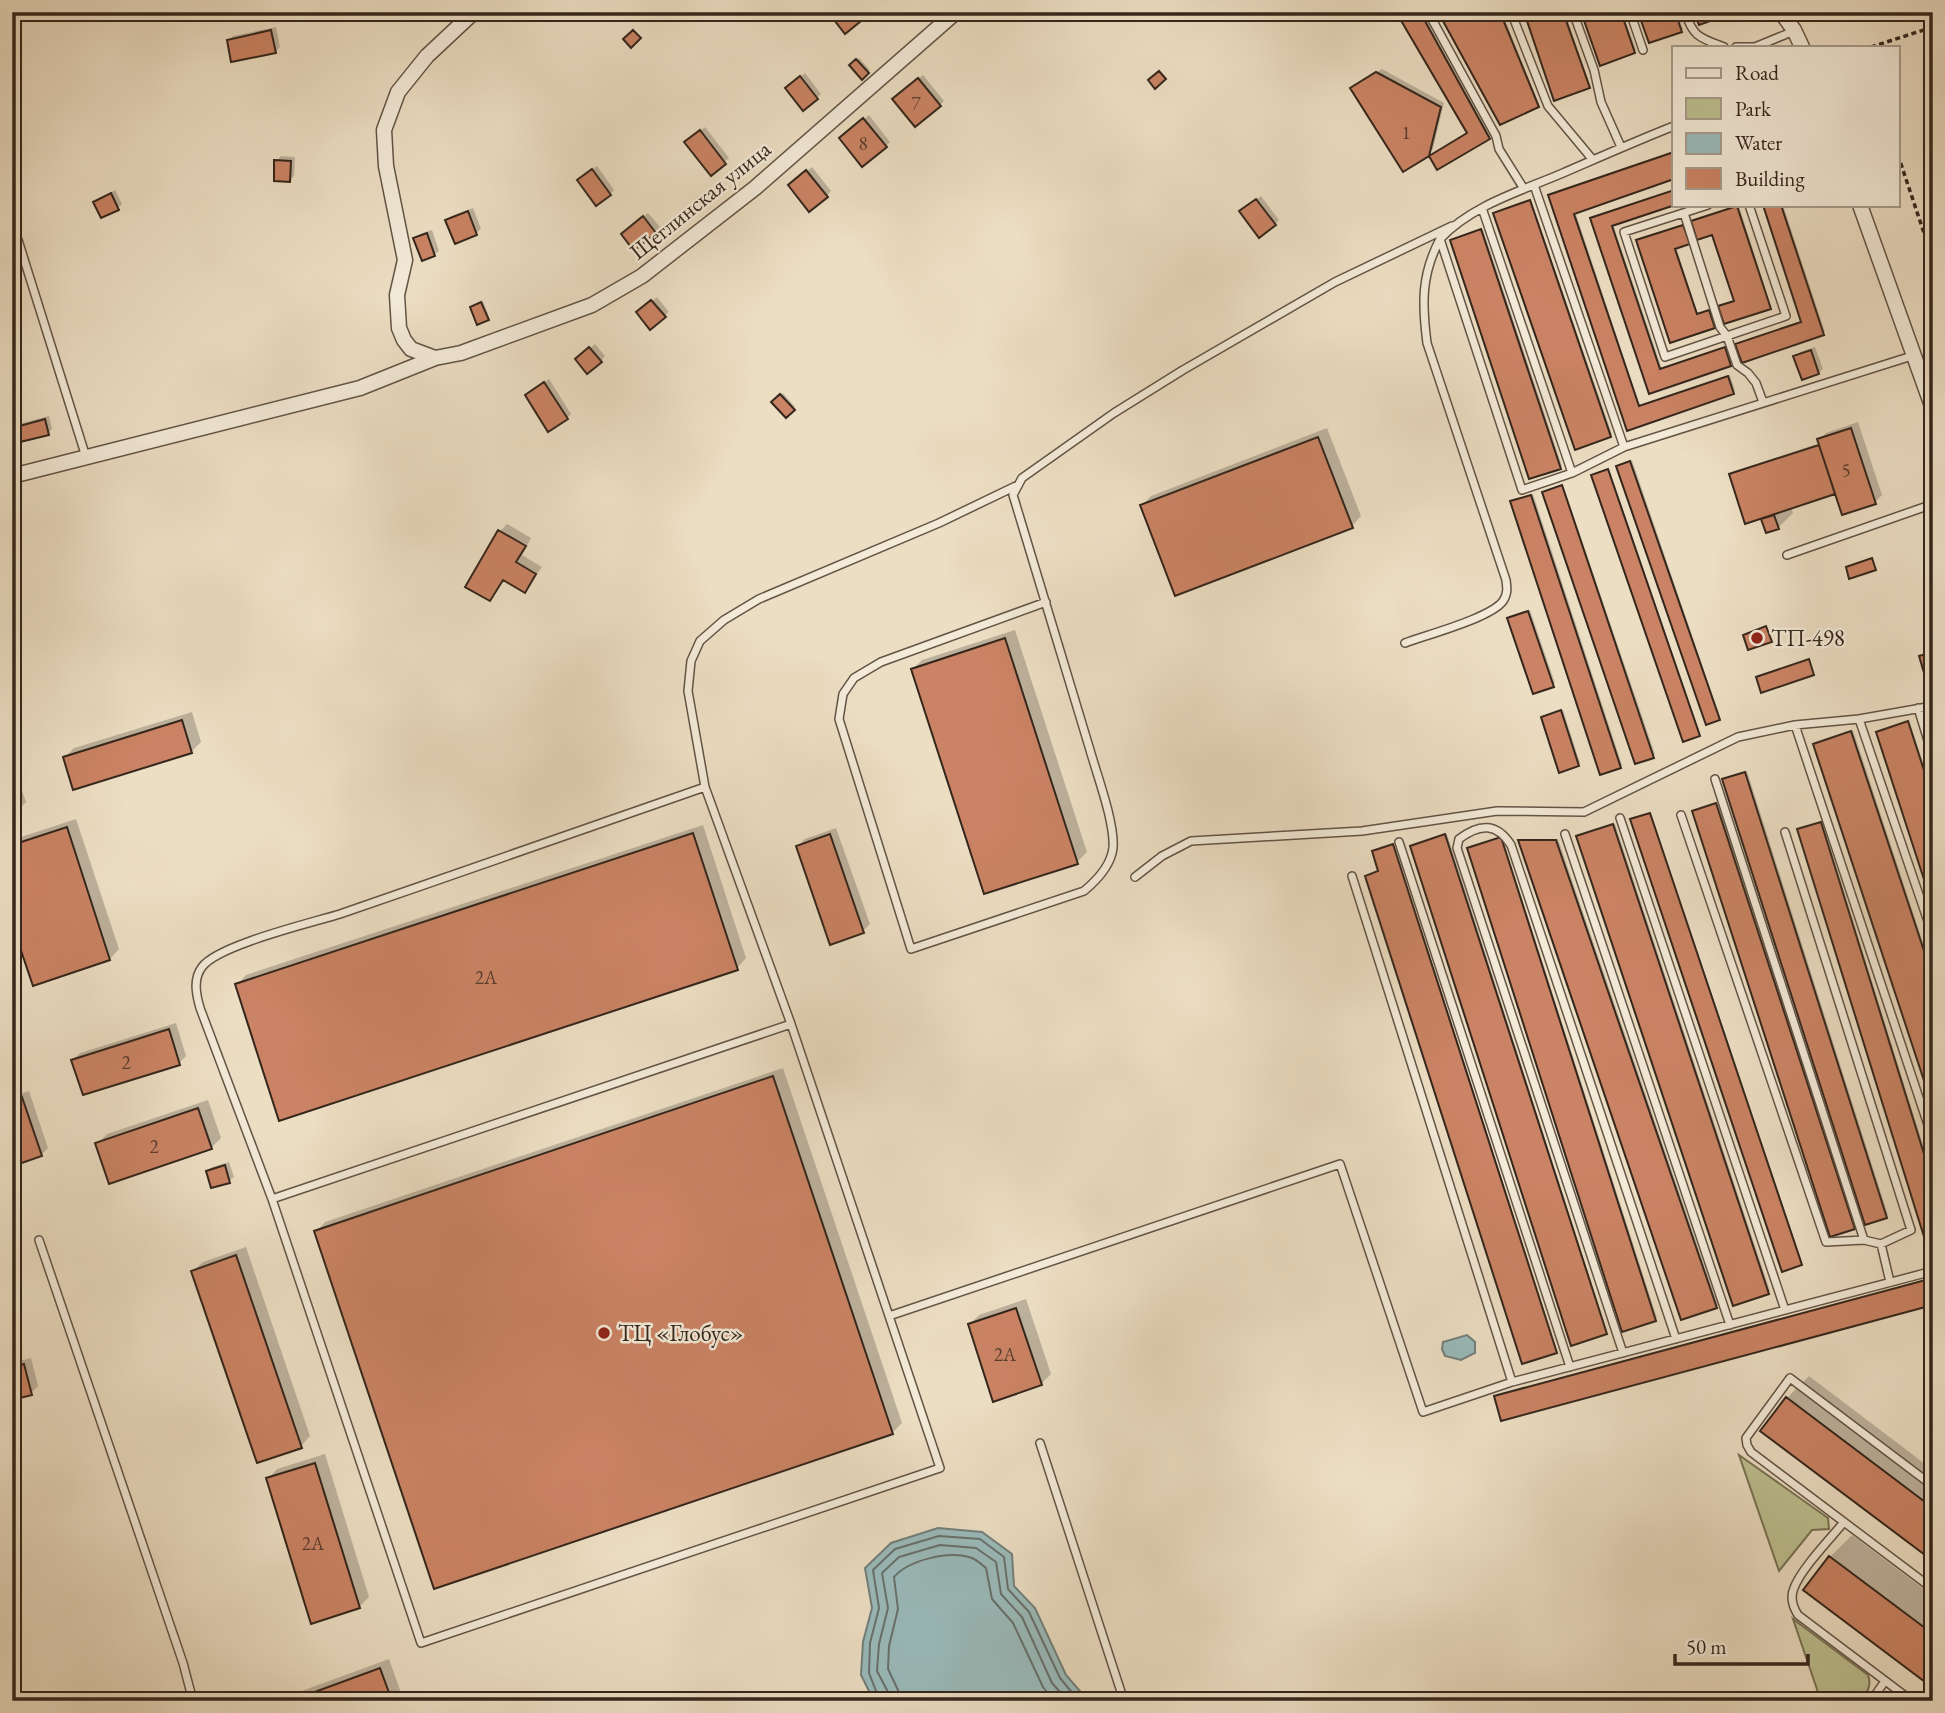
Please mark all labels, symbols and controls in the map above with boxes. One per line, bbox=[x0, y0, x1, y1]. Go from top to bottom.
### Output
legend bbox=[1672, 46, 1899, 206]
text: Road bbox=[1735, 59, 1779, 86]
house number: 7 bbox=[911, 91, 921, 116]
text: Park bbox=[1735, 95, 1772, 122]
house number: 1 bbox=[1401, 120, 1411, 145]
text: Water bbox=[1735, 129, 1782, 156]
house number: 8 bbox=[858, 131, 868, 156]
street label: Щеглинская улица bbox=[623, 133, 777, 266]
text: Building bbox=[1735, 165, 1805, 192]
house number: 5 bbox=[1841, 458, 1851, 483]
place label: ТП-498 bbox=[1771, 623, 1845, 653]
marker: ТП-498 bbox=[1749, 630, 1765, 646]
house number: 2А bbox=[475, 965, 498, 990]
house number: 2 bbox=[121, 1050, 131, 1075]
house number: 2 bbox=[149, 1134, 159, 1159]
place label: ТЦ «Глобус» bbox=[618, 1318, 744, 1348]
marker: ТЦ «Глобус» bbox=[596, 1325, 612, 1341]
house number: 2А bbox=[994, 1342, 1017, 1367]
house number: 2А bbox=[302, 1531, 325, 1556]
scale bar bbox=[1675, 1622, 1808, 1666]
text: 50 m bbox=[1686, 1633, 1727, 1660]

